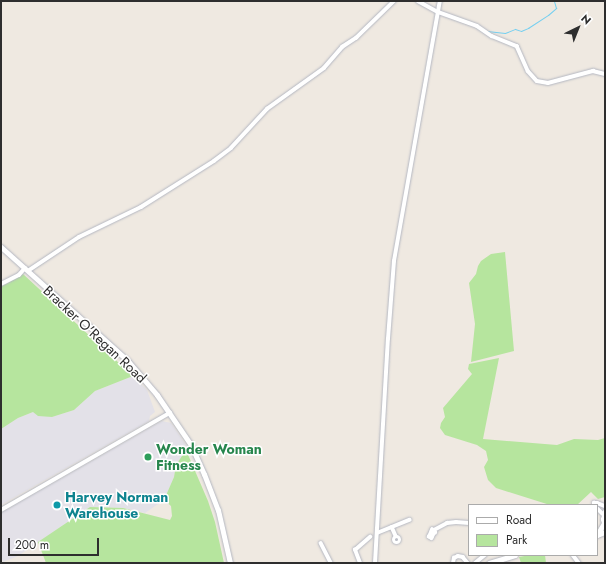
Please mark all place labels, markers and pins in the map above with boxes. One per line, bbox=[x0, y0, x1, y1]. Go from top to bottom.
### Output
place label: Wonder Woman Fitness bbox=[156, 441, 262, 474]
marker: Wonder Woman Fitness bbox=[143, 452, 153, 462]
place label: Harvey Norman Warehouse bbox=[65, 489, 168, 522]
marker: Harvey Norman Warehouse bbox=[52, 500, 62, 510]

